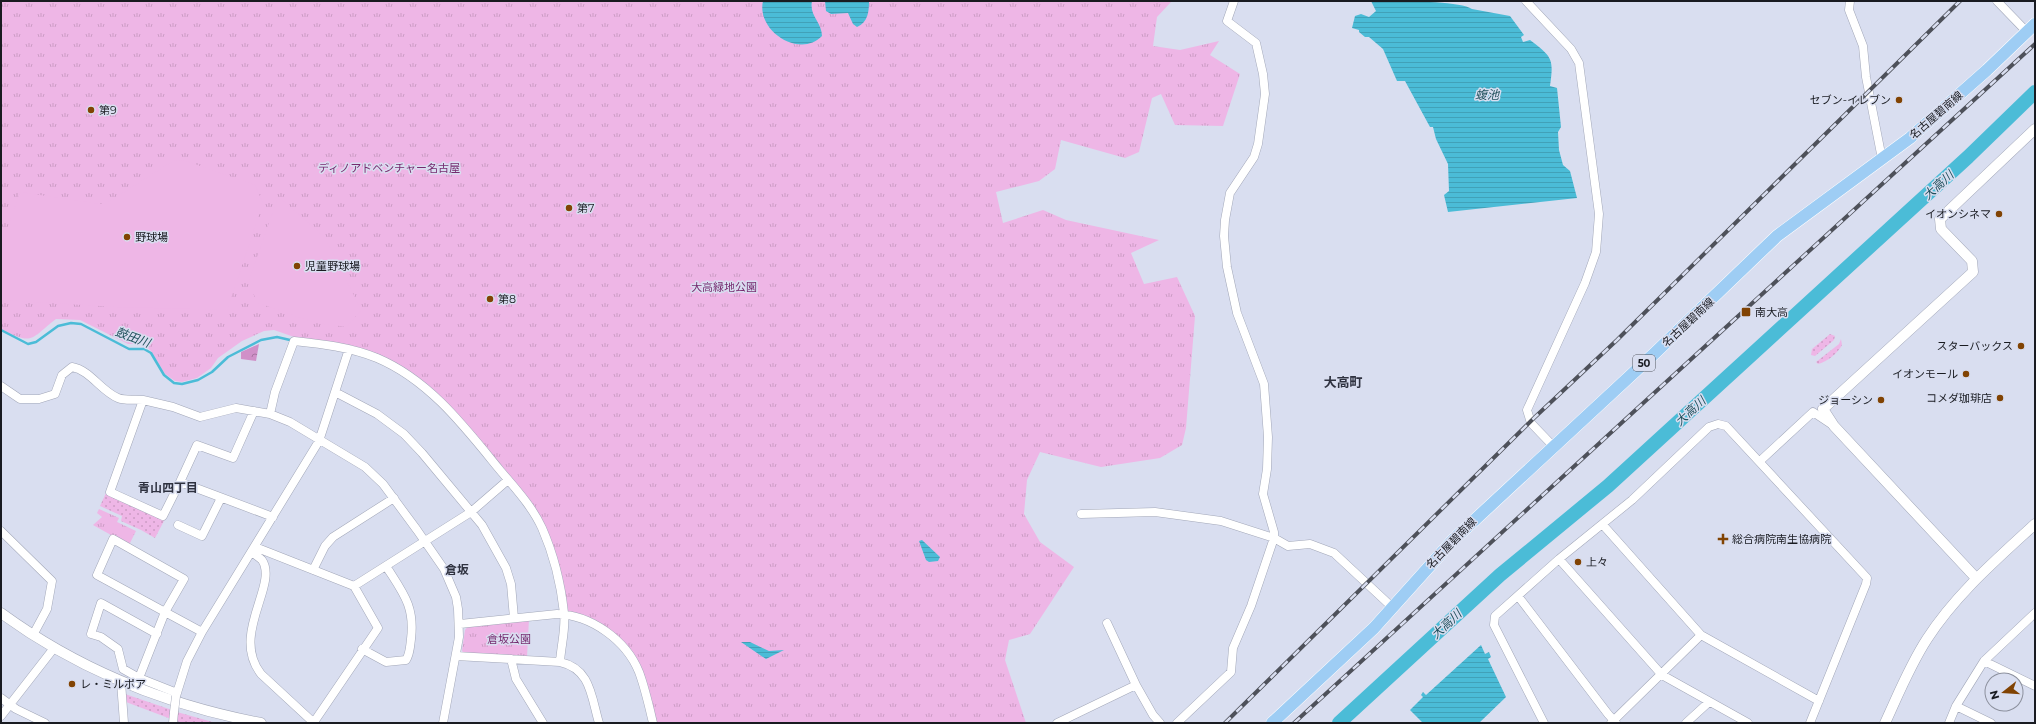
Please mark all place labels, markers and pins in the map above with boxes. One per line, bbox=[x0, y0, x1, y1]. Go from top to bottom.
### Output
place label: セブン-イレブン bbox=[1810, 93, 1891, 107]
marker: セブン-イレブン bbox=[1894, 95, 1904, 105]
place label: 第9 bbox=[99, 103, 117, 117]
marker: 第9 bbox=[86, 105, 96, 115]
place label: 第7 bbox=[577, 201, 594, 215]
marker: 第7 bbox=[564, 203, 574, 213]
place label: イオンシネマ bbox=[1925, 207, 1991, 221]
marker: イオンシネマ bbox=[1994, 209, 2004, 219]
place label: 野球場 bbox=[135, 230, 168, 244]
marker: 野球場 bbox=[122, 232, 132, 242]
place label: 児童野球場 bbox=[305, 259, 360, 273]
marker: 児童野球場 bbox=[292, 261, 302, 271]
place label: 第8 bbox=[498, 292, 516, 306]
marker: 第8 bbox=[485, 294, 495, 304]
place label: 南大高 bbox=[1755, 305, 1788, 319]
marker: 南大高 bbox=[1740, 306, 1752, 318]
place label: スターバックス bbox=[1936, 339, 2013, 353]
marker: スターバックス bbox=[2016, 341, 2026, 351]
place label: イオンモール bbox=[1892, 367, 1958, 381]
marker: イオンモール bbox=[1961, 369, 1971, 379]
place label: コメダ珈琲店 bbox=[1926, 391, 1992, 405]
place label: ジョーシン bbox=[1818, 393, 1873, 407]
marker: コメダ珈琲店 bbox=[1995, 393, 2005, 403]
marker: ジョーシン bbox=[1876, 395, 1886, 405]
place label: 総合病院南生協病院 bbox=[1732, 532, 1831, 546]
marker: 総合病院南生協病院 bbox=[1717, 533, 1729, 545]
place label: 上々 bbox=[1586, 555, 1608, 569]
marker: 上々 bbox=[1573, 557, 1583, 567]
place label: レ・ミルポア bbox=[80, 677, 146, 691]
marker: レ・ミルポア bbox=[67, 679, 77, 689]

